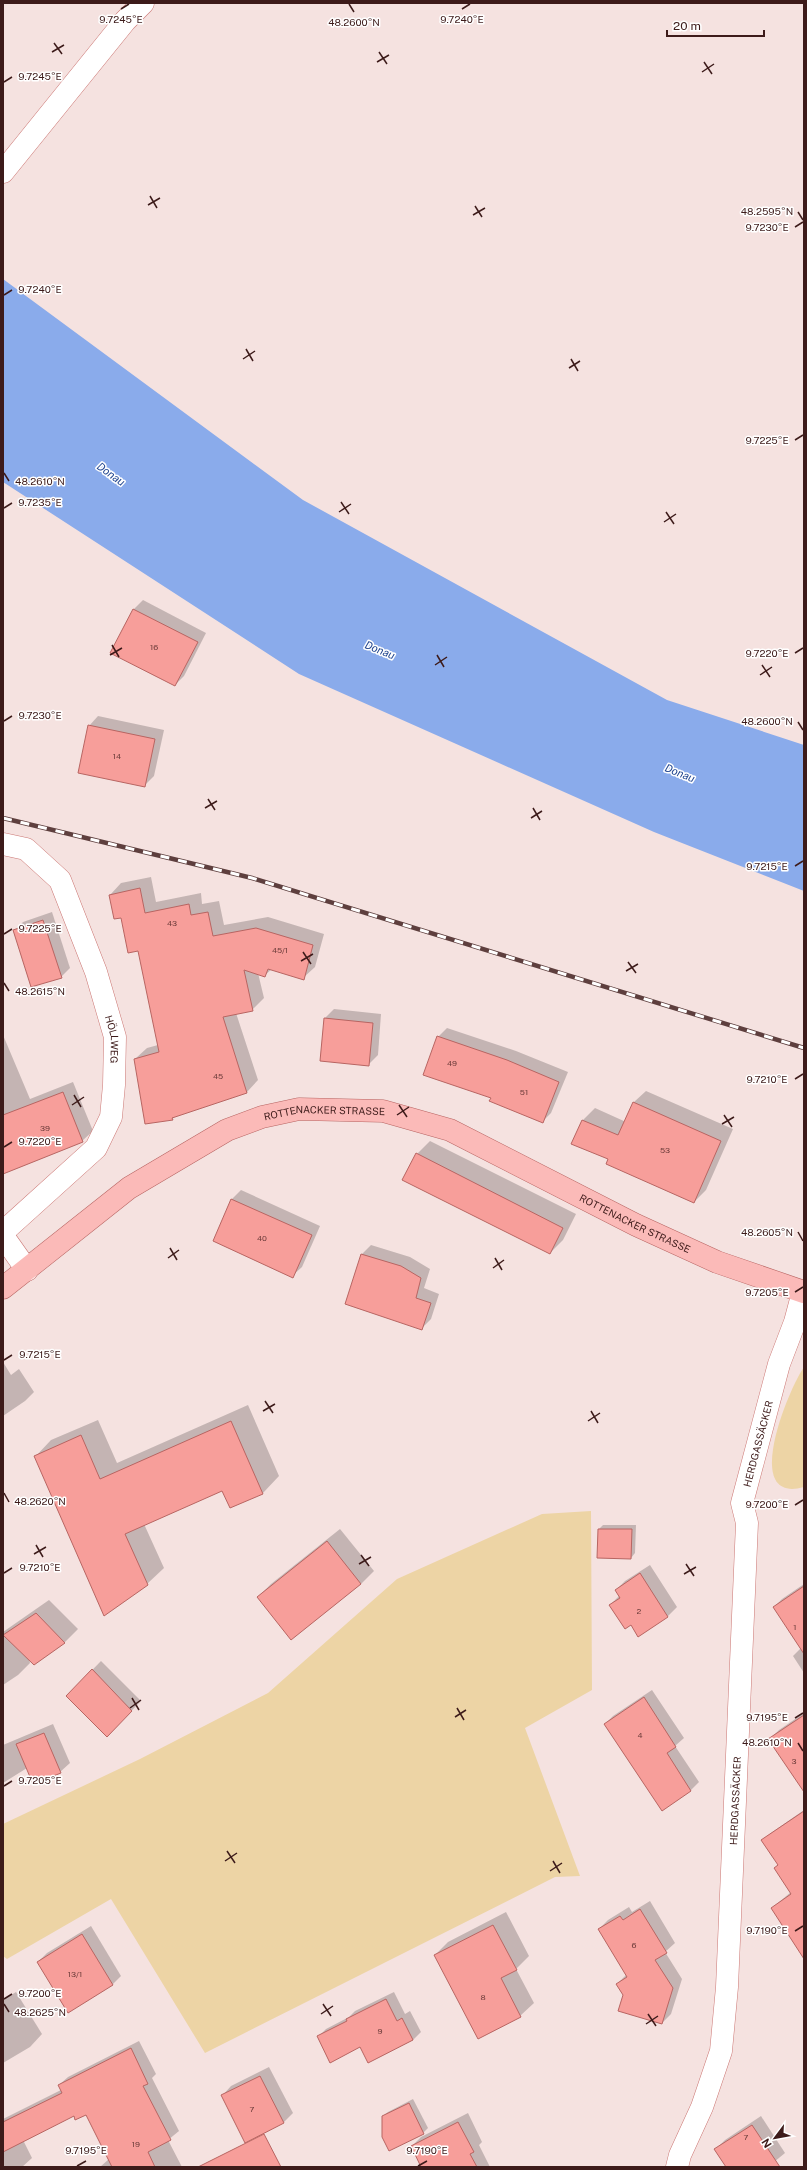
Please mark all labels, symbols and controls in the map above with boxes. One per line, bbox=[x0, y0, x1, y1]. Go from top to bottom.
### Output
scale bar bbox=[667, 12, 764, 38]
text: 9.7245°E bbox=[99, 13, 143, 25]
text: 9.7240°E bbox=[440, 13, 484, 25]
text: 48.2600°N bbox=[328, 16, 380, 28]
text: 20 m bbox=[673, 19, 701, 33]
text: 9.7245°E bbox=[18, 70, 62, 82]
text: 48.2595°N bbox=[741, 205, 793, 217]
text: 9.7230°E bbox=[745, 221, 789, 233]
text: 9.7240°E bbox=[18, 283, 62, 295]
text: 9.7225°E bbox=[745, 434, 789, 446]
water label: Donau bbox=[95, 460, 127, 488]
text: 48.2610°N bbox=[15, 475, 65, 487]
text: 9.7235°E bbox=[18, 496, 62, 508]
water label: Donau bbox=[363, 639, 397, 661]
house number: 16 bbox=[150, 642, 158, 652]
text: 9.7220°E bbox=[746, 647, 788, 659]
text: 9.7230°E bbox=[18, 709, 62, 721]
text: 48.2600°N bbox=[741, 715, 793, 727]
house number: 14 bbox=[113, 751, 121, 761]
water label: Donau bbox=[663, 762, 697, 784]
text: 9.7215°E bbox=[746, 860, 788, 872]
house number: 43 bbox=[167, 918, 177, 928]
text: 9.7225°E bbox=[18, 922, 62, 934]
house number: 45/1 bbox=[272, 945, 288, 955]
text: 48.2615°N bbox=[15, 985, 65, 997]
street label: HÖLLWEG bbox=[103, 1014, 121, 1064]
house number: 49 bbox=[447, 1058, 457, 1068]
house number: 45 bbox=[213, 1071, 223, 1081]
text: 9.7210°E bbox=[746, 1073, 788, 1085]
house number: 51 bbox=[520, 1087, 528, 1097]
street label: ROTTENACKER STRASSE bbox=[263, 1103, 385, 1122]
house number: 39 bbox=[40, 1123, 50, 1133]
text: 9.7220°E bbox=[19, 1135, 61, 1147]
house number: 53 bbox=[660, 1145, 670, 1155]
street label: ROTTENACKER STRASSE bbox=[578, 1191, 693, 1255]
text: 48.2605°N bbox=[741, 1226, 793, 1238]
house number: 40 bbox=[257, 1233, 267, 1243]
text: 9.7205°E bbox=[745, 1286, 789, 1298]
text: 9.7215°E bbox=[19, 1348, 61, 1360]
street label: HERDGASSÄCKER bbox=[741, 1399, 775, 1488]
text: 48.2620°N bbox=[14, 1495, 66, 1507]
text: 9.7200°E bbox=[745, 1498, 789, 1510]
text: 9.7210°E bbox=[19, 1561, 61, 1573]
house number: 2 bbox=[637, 1606, 642, 1616]
house number: 1 bbox=[793, 1622, 797, 1632]
text: 9.7195°E bbox=[746, 1711, 788, 1723]
house number: 4 bbox=[637, 1730, 643, 1740]
text: 48.2610°N bbox=[742, 1736, 792, 1748]
street label: HERDGASSÄCKER bbox=[727, 1756, 743, 1845]
house number: 3 bbox=[791, 1756, 797, 1766]
text: 9.7205°E bbox=[18, 1774, 62, 1786]
text: 9.7190°E bbox=[746, 1924, 788, 1936]
house number: 6 bbox=[632, 1940, 637, 1950]
house number: 13/1 bbox=[68, 1969, 82, 1979]
text: 9.7200°E bbox=[18, 1987, 62, 1999]
house number: 8 bbox=[480, 1992, 486, 2002]
text: 48.2625°N bbox=[14, 2006, 66, 2018]
house number: 9 bbox=[378, 2026, 383, 2036]
house number: 7 bbox=[250, 2104, 255, 2114]
north arrow bbox=[755, 2118, 795, 2158]
house number: 7 bbox=[744, 2132, 749, 2142]
text: N bbox=[759, 2136, 774, 2150]
house number: 19 bbox=[132, 2139, 140, 2149]
text: 9.7195°E bbox=[65, 2144, 107, 2156]
text: 9.7190°E bbox=[406, 2144, 448, 2156]

